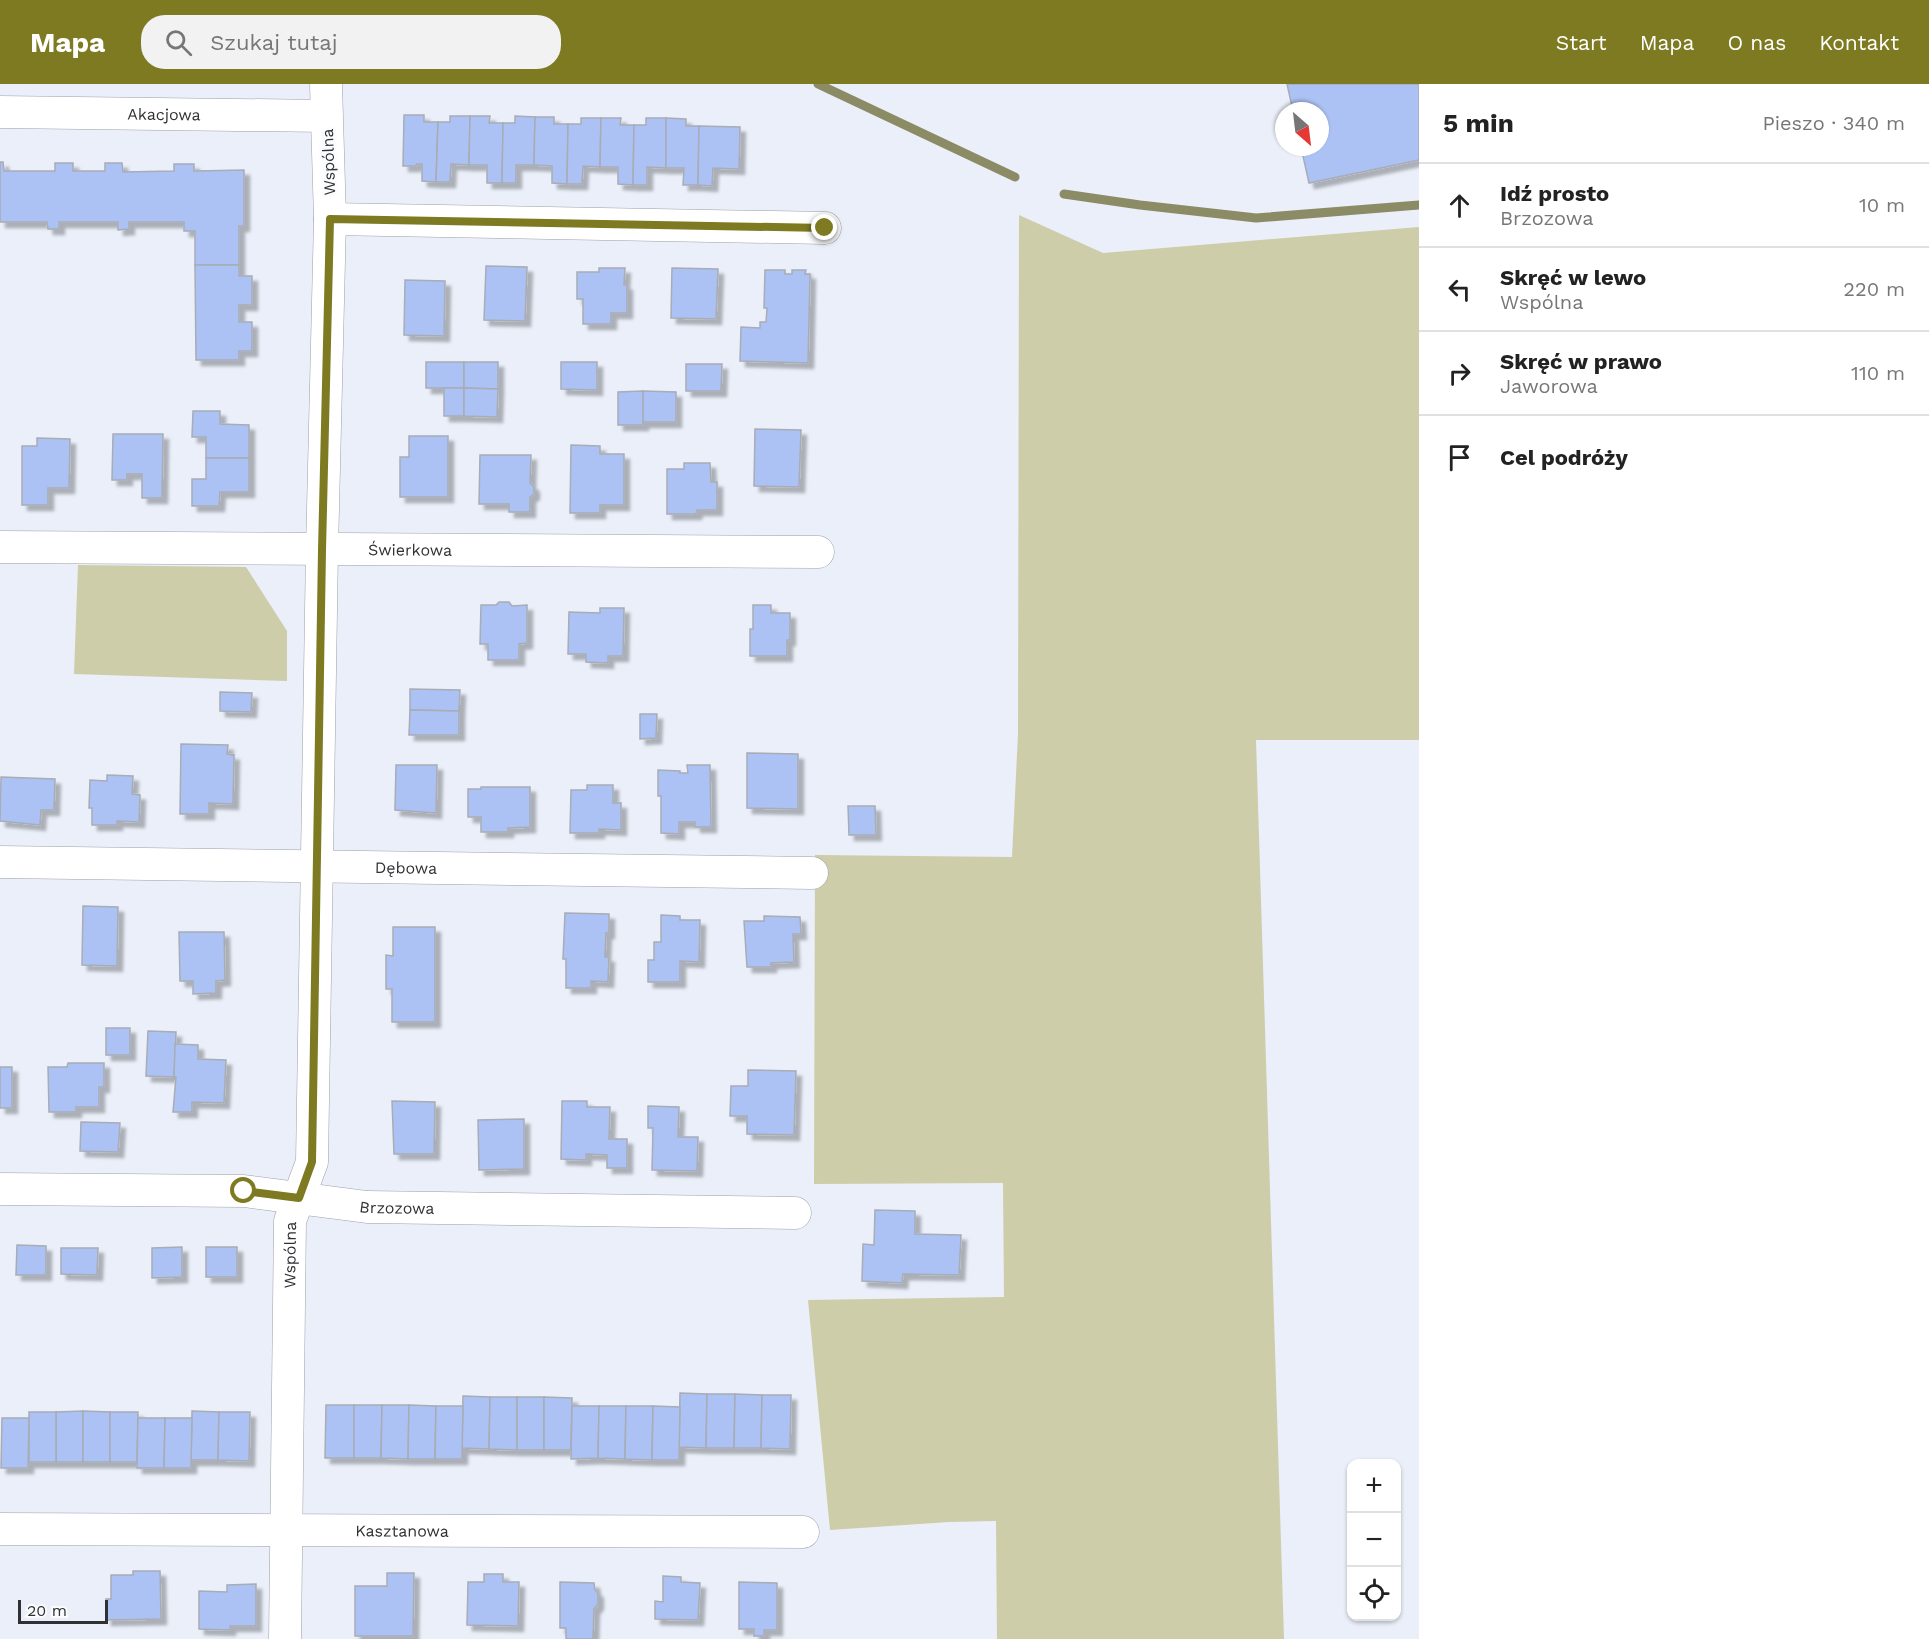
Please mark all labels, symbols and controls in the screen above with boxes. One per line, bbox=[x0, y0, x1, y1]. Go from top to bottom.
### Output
search box bbox=[141, 15, 561, 69]
text: Mapa bbox=[30, 26, 105, 59]
icon: search bbox=[162, 26, 195, 59]
text: Szukaj tutaj bbox=[210, 30, 338, 55]
text: Start bbox=[1556, 30, 1607, 55]
text: Mapa bbox=[1640, 30, 1694, 55]
text: O nas bbox=[1727, 30, 1786, 55]
text: Kontakt bbox=[1819, 30, 1899, 55]
north arrow bbox=[1275, 102, 1329, 156]
street label: Akacjowa bbox=[127, 105, 201, 124]
text: 5 min bbox=[1443, 108, 1514, 138]
text: Pieszo · 340 m bbox=[1763, 111, 1905, 135]
street label: Wspólna bbox=[318, 128, 339, 196]
text: Idź prosto bbox=[1500, 181, 1609, 206]
icon: ahead bbox=[1443, 189, 1476, 222]
text: 10 m bbox=[1859, 193, 1905, 217]
text: Brzozowa bbox=[1500, 206, 1594, 230]
route end bbox=[811, 214, 837, 240]
text: Skręć w lewo bbox=[1500, 265, 1646, 290]
icon: left bbox=[1443, 273, 1476, 306]
text: 220 m bbox=[1843, 277, 1905, 301]
text: Wspólna bbox=[1500, 290, 1584, 314]
text: Skręć w prawo bbox=[1500, 349, 1662, 374]
icon: right bbox=[1443, 357, 1476, 390]
text: 110 m bbox=[1851, 361, 1905, 385]
text: Jaworowa bbox=[1500, 374, 1598, 398]
icon: arrive bbox=[1443, 441, 1476, 474]
text: Cel podróży bbox=[1500, 445, 1628, 470]
street label: Świerkowa bbox=[368, 540, 452, 560]
street label: Dębowa bbox=[375, 858, 437, 878]
route start bbox=[230, 1177, 256, 1203]
street label: Brzozowa bbox=[358, 1197, 435, 1218]
street label: Wspólna bbox=[280, 1221, 300, 1289]
map controls bbox=[1347, 1459, 1401, 1621]
button: + bbox=[1347, 1459, 1401, 1513]
button: − bbox=[1347, 1513, 1401, 1567]
street label: Kasztanowa bbox=[355, 1521, 449, 1541]
button: locate bbox=[1347, 1567, 1401, 1621]
scale bar bbox=[18, 1597, 108, 1624]
text: 20 m bbox=[27, 1601, 67, 1620]

